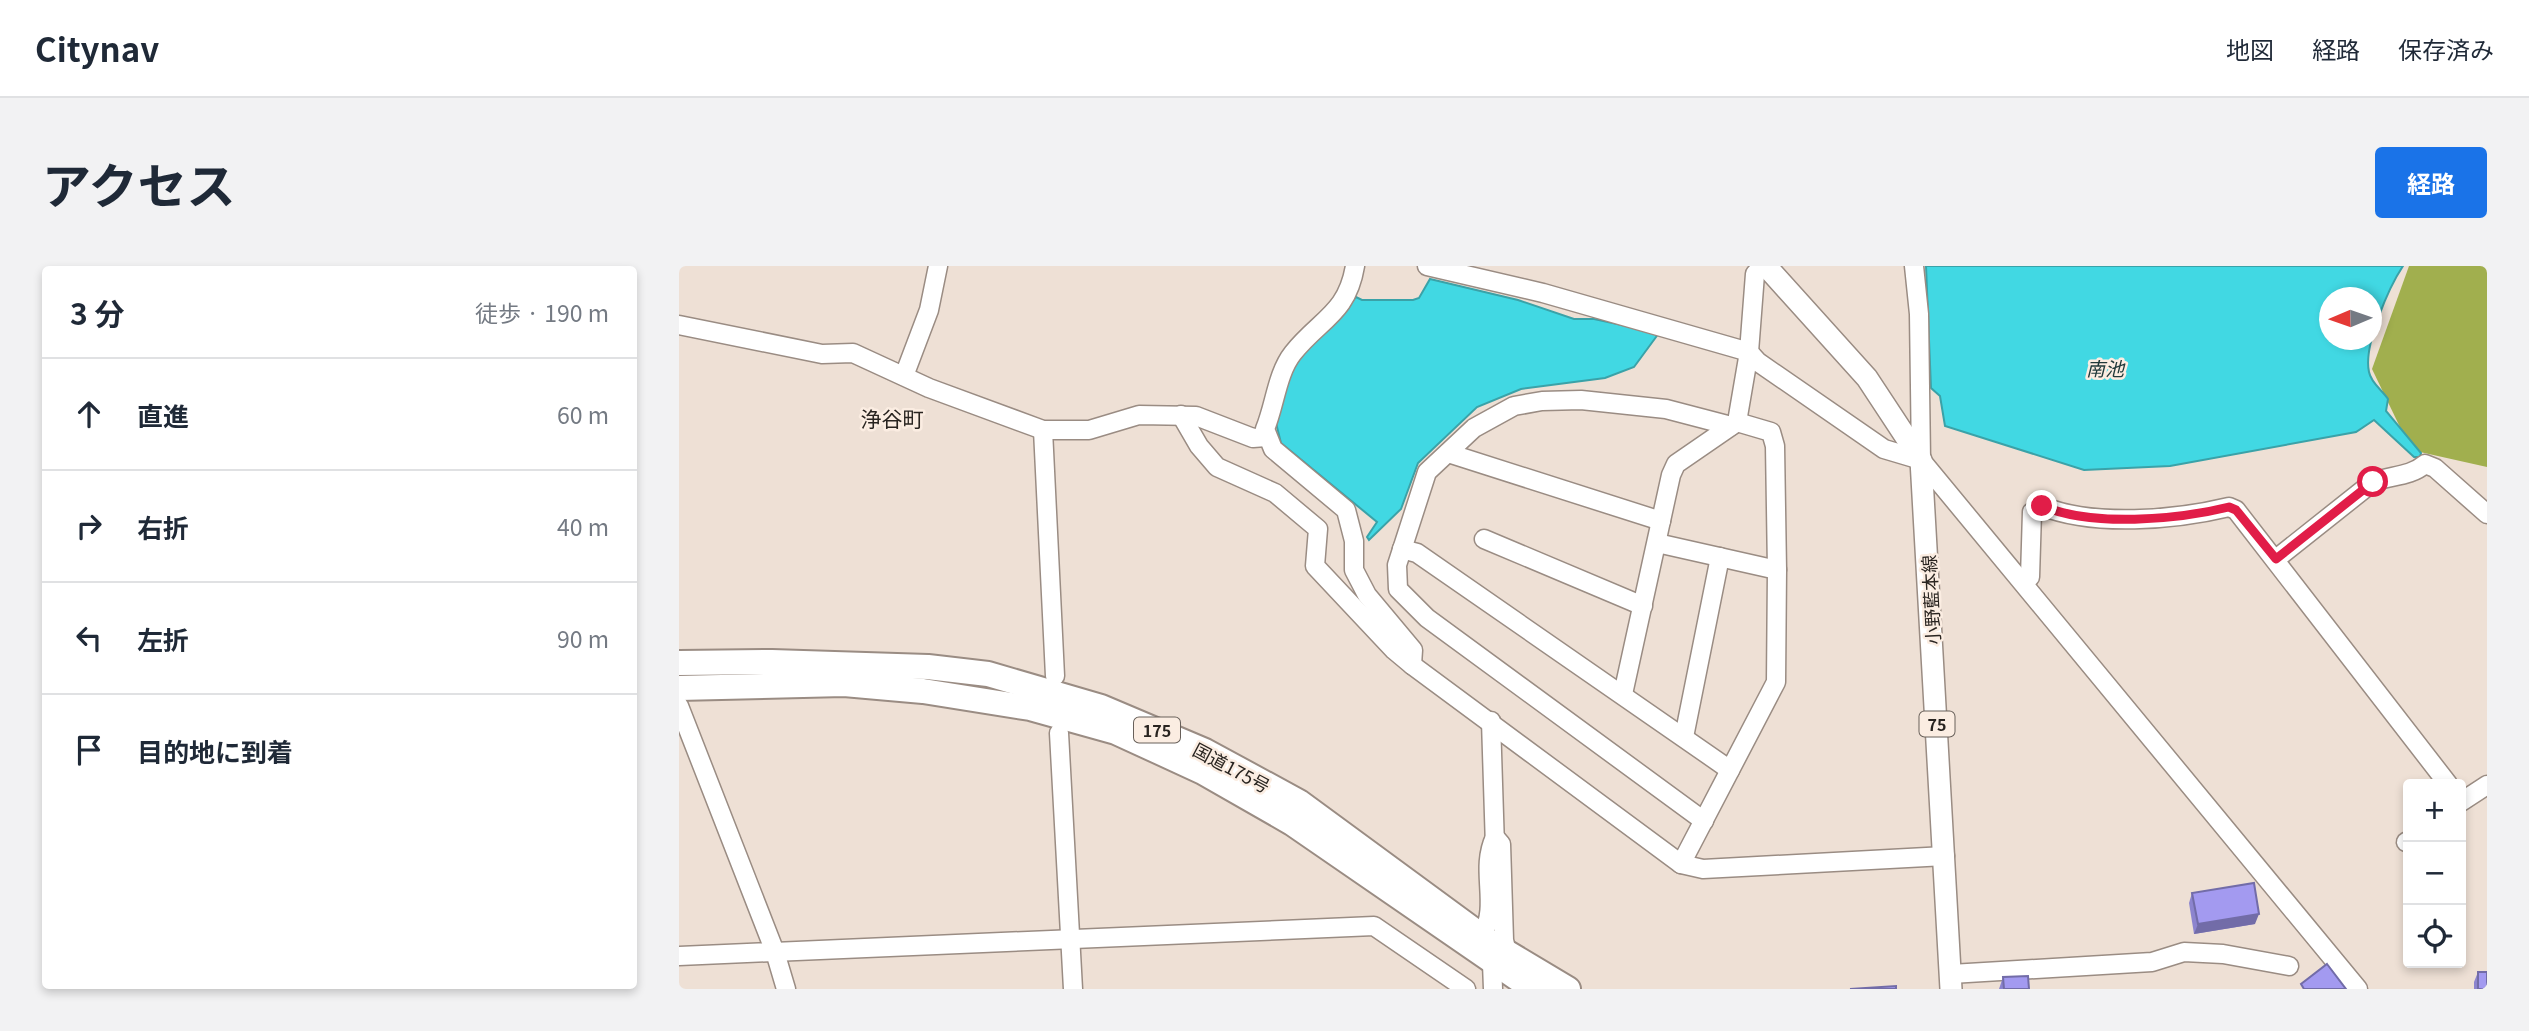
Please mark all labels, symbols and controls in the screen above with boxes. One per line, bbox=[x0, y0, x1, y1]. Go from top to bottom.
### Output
text: Citynav bbox=[35, 24, 159, 72]
text: 地図 bbox=[2226, 31, 2274, 66]
text: 経路 bbox=[2312, 31, 2360, 66]
text: 保存済み bbox=[2398, 31, 2494, 66]
text: アクセス bbox=[42, 147, 236, 218]
button: 経路 bbox=[2375, 147, 2487, 218]
north arrow bbox=[2319, 287, 2382, 350]
text: 3 分 bbox=[70, 290, 125, 334]
text: 徒歩 · 190 m bbox=[475, 295, 609, 329]
water label: 南池 bbox=[2086, 354, 2126, 381]
icon: ahead bbox=[70, 395, 108, 433]
text: 直進 bbox=[137, 396, 189, 433]
text: 60 m bbox=[557, 397, 609, 431]
district label: 浄谷町 bbox=[861, 403, 924, 433]
route start bbox=[2357, 466, 2388, 497]
route end bbox=[2026, 490, 2057, 521]
icon: right bbox=[70, 507, 108, 545]
text: 右折 bbox=[137, 508, 189, 545]
text: 40 m bbox=[557, 509, 609, 543]
street label: 小野藍本線 bbox=[1915, 554, 1945, 646]
icon: left bbox=[70, 619, 108, 657]
text: 左折 bbox=[137, 620, 189, 657]
text: 90 m bbox=[557, 621, 609, 655]
road number: 75 bbox=[1919, 712, 1955, 737]
road number: 175 bbox=[1134, 718, 1180, 743]
icon: arrive bbox=[70, 731, 108, 769]
text: 目的地に到着 bbox=[137, 732, 293, 769]
street label: 国道175号 bbox=[1189, 736, 1275, 798]
map controls bbox=[2403, 779, 2466, 968]
button: + bbox=[2403, 779, 2466, 842]
button: − bbox=[2403, 842, 2466, 905]
button: locate bbox=[2403, 905, 2466, 968]

